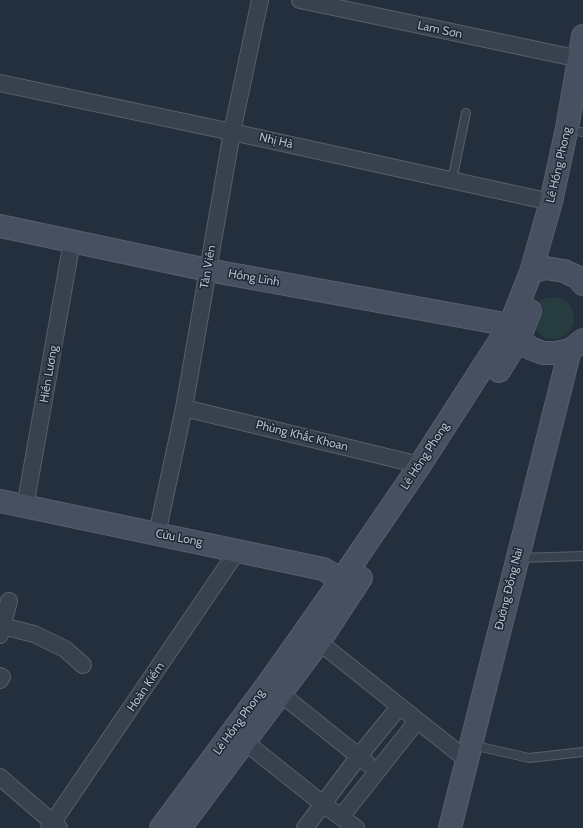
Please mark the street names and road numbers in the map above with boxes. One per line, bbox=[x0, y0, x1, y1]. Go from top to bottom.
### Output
street label: Lam Sơn bbox=[416, 18, 464, 42]
street label: Lê Hồng Phong bbox=[543, 126, 575, 204]
street label: Nhị Hà bbox=[258, 130, 294, 152]
street label: Tản Viên bbox=[197, 244, 219, 290]
street label: Hồng Lĩnh bbox=[227, 266, 281, 290]
street label: Hiền Lương bbox=[37, 344, 61, 404]
street label: Phùng Khắc Khoan bbox=[254, 418, 350, 454]
street label: Lê Hồng Phong bbox=[398, 420, 452, 492]
street label: Cửu Long bbox=[154, 526, 204, 550]
street label: Đường Đồng Nai bbox=[492, 546, 526, 632]
street label: Hoàn Kiếm bbox=[124, 660, 168, 714]
street label: Lê Hồng Phong bbox=[210, 686, 268, 758]

